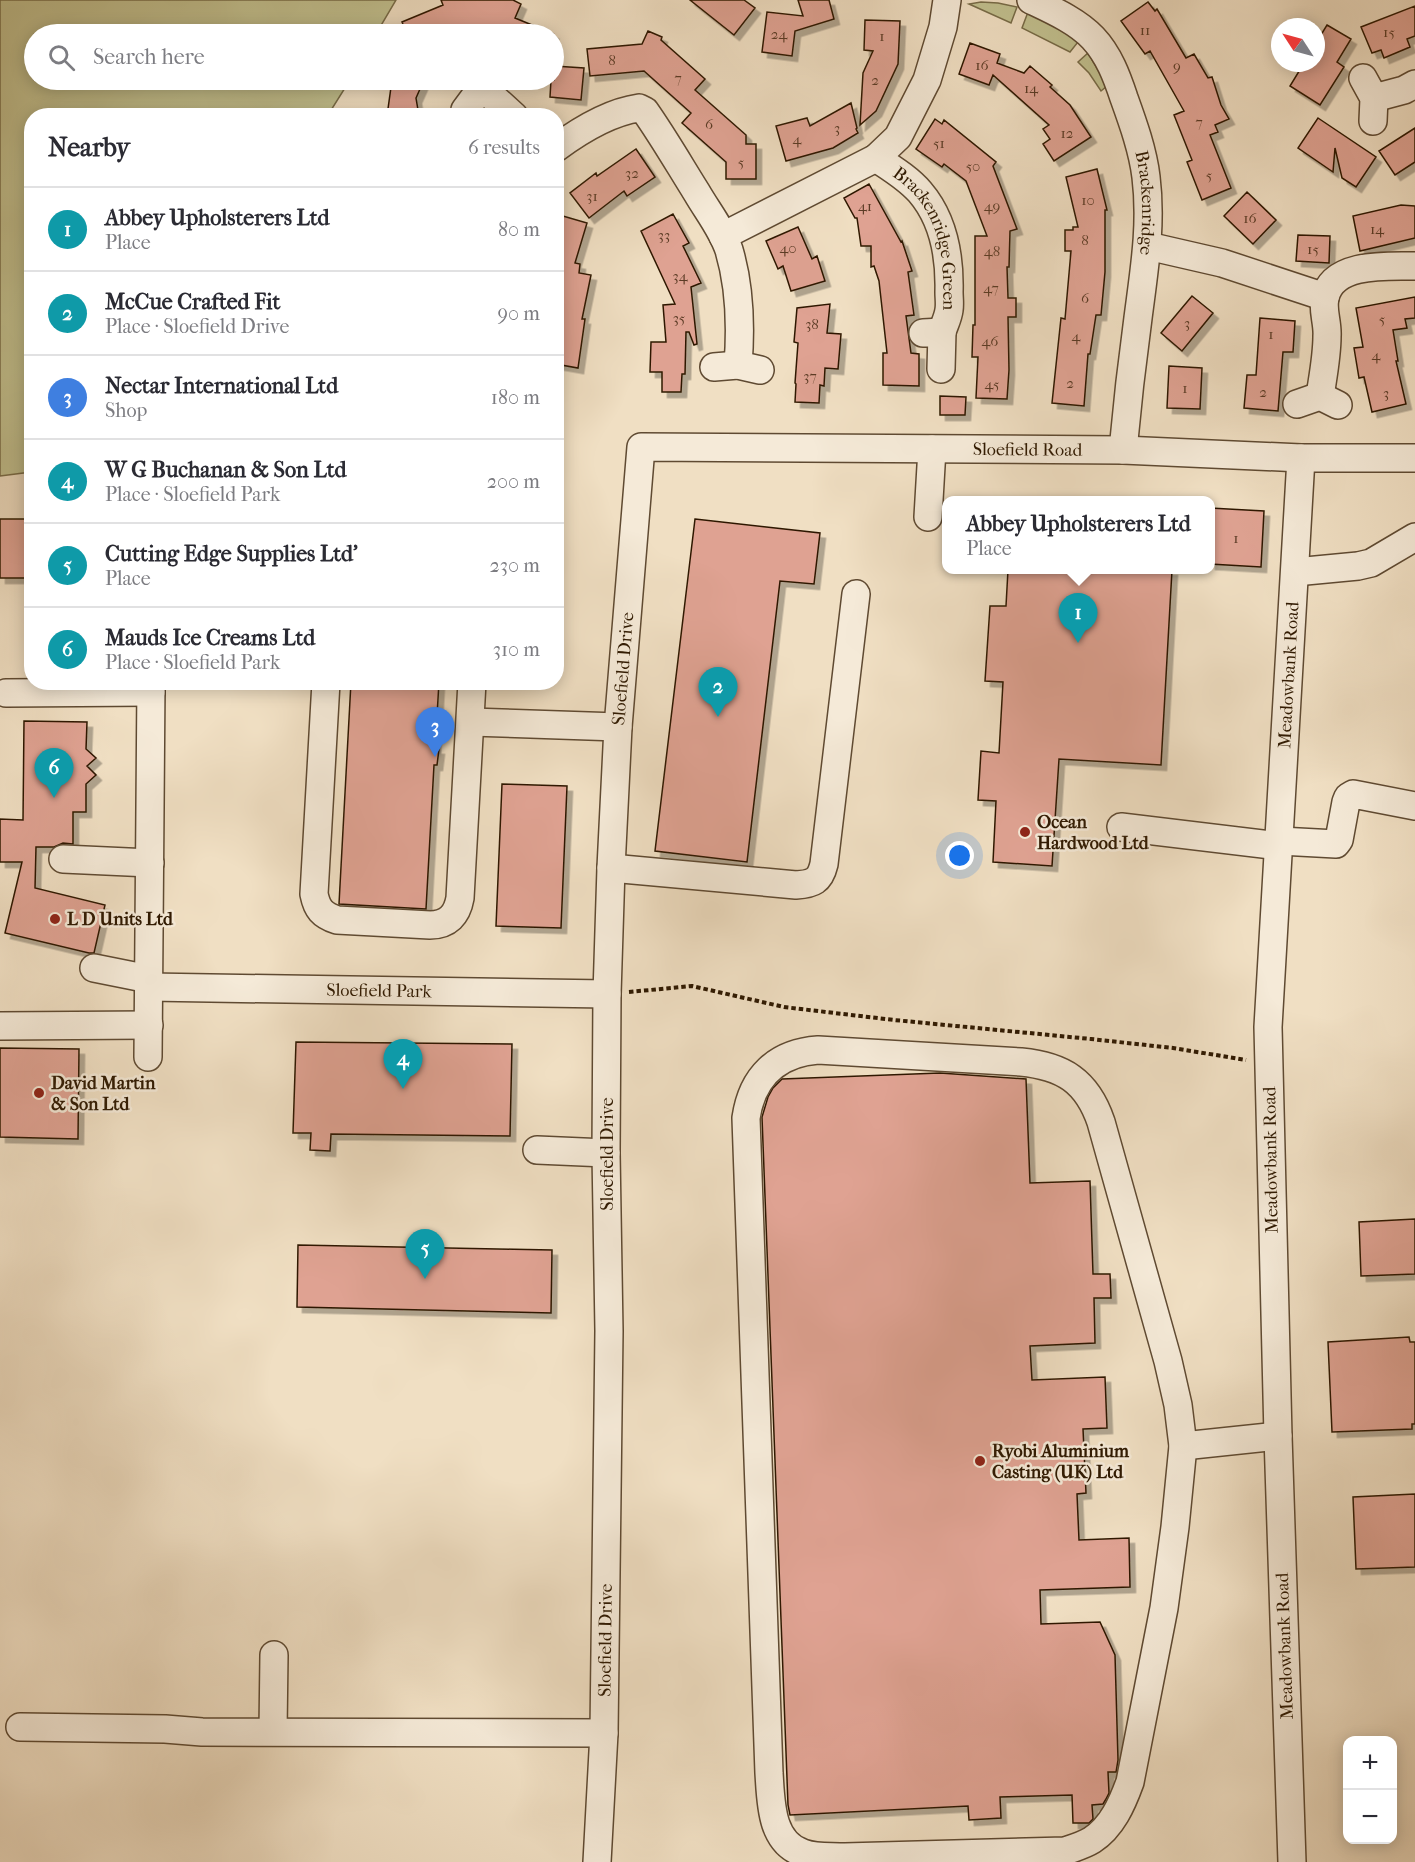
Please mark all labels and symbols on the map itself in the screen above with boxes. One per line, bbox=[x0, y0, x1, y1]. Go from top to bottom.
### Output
north arrow bbox=[1271, 18, 1325, 72]
house number: 11 bbox=[1140, 21, 1150, 39]
house number: 15 bbox=[1383, 23, 1395, 41]
house number: 24 bbox=[771, 25, 788, 43]
house number: 1 bbox=[879, 27, 885, 45]
house number: 8 bbox=[608, 51, 616, 69]
house number: 16 bbox=[975, 56, 990, 74]
house number: 9 bbox=[1173, 57, 1181, 75]
house number: 7 bbox=[674, 69, 682, 87]
house number: 2 bbox=[871, 71, 879, 89]
house number: 14 bbox=[1024, 79, 1039, 97]
house number: 7 bbox=[1195, 113, 1203, 131]
house number: 6 bbox=[705, 115, 714, 133]
house number: 3 bbox=[834, 119, 840, 137]
house number: 12 bbox=[1060, 124, 1074, 142]
house number: 4 bbox=[793, 130, 803, 148]
house number: 51 bbox=[933, 134, 945, 152]
street label: Brackenridge bbox=[1131, 148, 1159, 256]
house number: 5 bbox=[738, 153, 744, 171]
house number: 50 bbox=[966, 157, 980, 175]
street label: Brackenridge Green bbox=[889, 162, 960, 311]
house number: 32 bbox=[625, 164, 639, 182]
house number: 5 bbox=[1206, 166, 1212, 184]
house number: 31 bbox=[586, 187, 598, 205]
house number: 10 bbox=[1081, 191, 1095, 209]
house number: 41 bbox=[858, 197, 872, 215]
house number: 49 bbox=[984, 197, 1000, 215]
house number: 16 bbox=[1243, 209, 1258, 227]
house number: 14 bbox=[1370, 220, 1385, 238]
house number: 33 bbox=[658, 226, 670, 244]
house number: 8 bbox=[1081, 231, 1089, 249]
house number: 40 bbox=[779, 239, 797, 257]
house number: 15 bbox=[1307, 240, 1319, 258]
house number: 48 bbox=[984, 242, 1000, 260]
house number: 34 bbox=[672, 267, 689, 285]
house number: 47 bbox=[983, 279, 999, 297]
house number: 6 bbox=[1081, 289, 1090, 307]
house number: 35 bbox=[673, 309, 685, 327]
house number: 5 bbox=[1379, 310, 1385, 328]
house number: 3 bbox=[1184, 314, 1190, 332]
house number: 38 bbox=[805, 315, 819, 333]
house number: 1 bbox=[1268, 325, 1274, 343]
house number: 4 bbox=[1072, 327, 1082, 345]
house number: 46 bbox=[982, 332, 999, 350]
house number: 4 bbox=[1372, 346, 1382, 364]
house number: 37 bbox=[803, 367, 817, 385]
house number: 2 bbox=[1066, 374, 1074, 392]
house number: 45 bbox=[985, 375, 999, 393]
house number: 1 bbox=[1182, 379, 1188, 397]
house number: 2 bbox=[1259, 383, 1267, 401]
house number: 3 bbox=[1383, 384, 1389, 402]
street label: Sloefield Road bbox=[973, 439, 1083, 460]
house number: 1 bbox=[1233, 529, 1239, 547]
pin: 1 bbox=[1058, 594, 1098, 643]
street label: Meadowbank Road bbox=[1274, 601, 1303, 749]
street label: Sloefield Drive bbox=[608, 611, 638, 726]
pin: 2 bbox=[698, 668, 738, 717]
pin: 3 bbox=[416, 708, 454, 757]
pin: 6 bbox=[34, 748, 74, 798]
place label: Ocean Hardwood Ltd bbox=[1037, 812, 1150, 854]
marker: Ocean Hardwood Ltd bbox=[1018, 825, 1032, 839]
your location bbox=[945, 841, 974, 870]
place label: L D Units Ltd bbox=[67, 909, 174, 930]
marker: L D Units Ltd bbox=[48, 912, 62, 926]
street label: Sloefield Park bbox=[326, 979, 433, 1002]
pin: 4 bbox=[384, 1040, 422, 1089]
place label: David Martin & Son Ltd bbox=[51, 1073, 156, 1115]
marker: David Martin & Son Ltd bbox=[32, 1086, 46, 1100]
street label: Meadowbank Road bbox=[1259, 1086, 1283, 1234]
street label: Sloefield Drive bbox=[597, 1097, 618, 1211]
pin: 5 bbox=[406, 1230, 444, 1279]
place label: Ryobi Aluminium Casting (UK) Ltd bbox=[992, 1441, 1130, 1483]
marker: Ryobi Aluminium Casting (UK) Ltd bbox=[973, 1454, 987, 1468]
street label: Meadowbank Road bbox=[1272, 1572, 1298, 1720]
street label: Sloefield Drive bbox=[594, 1583, 616, 1697]

